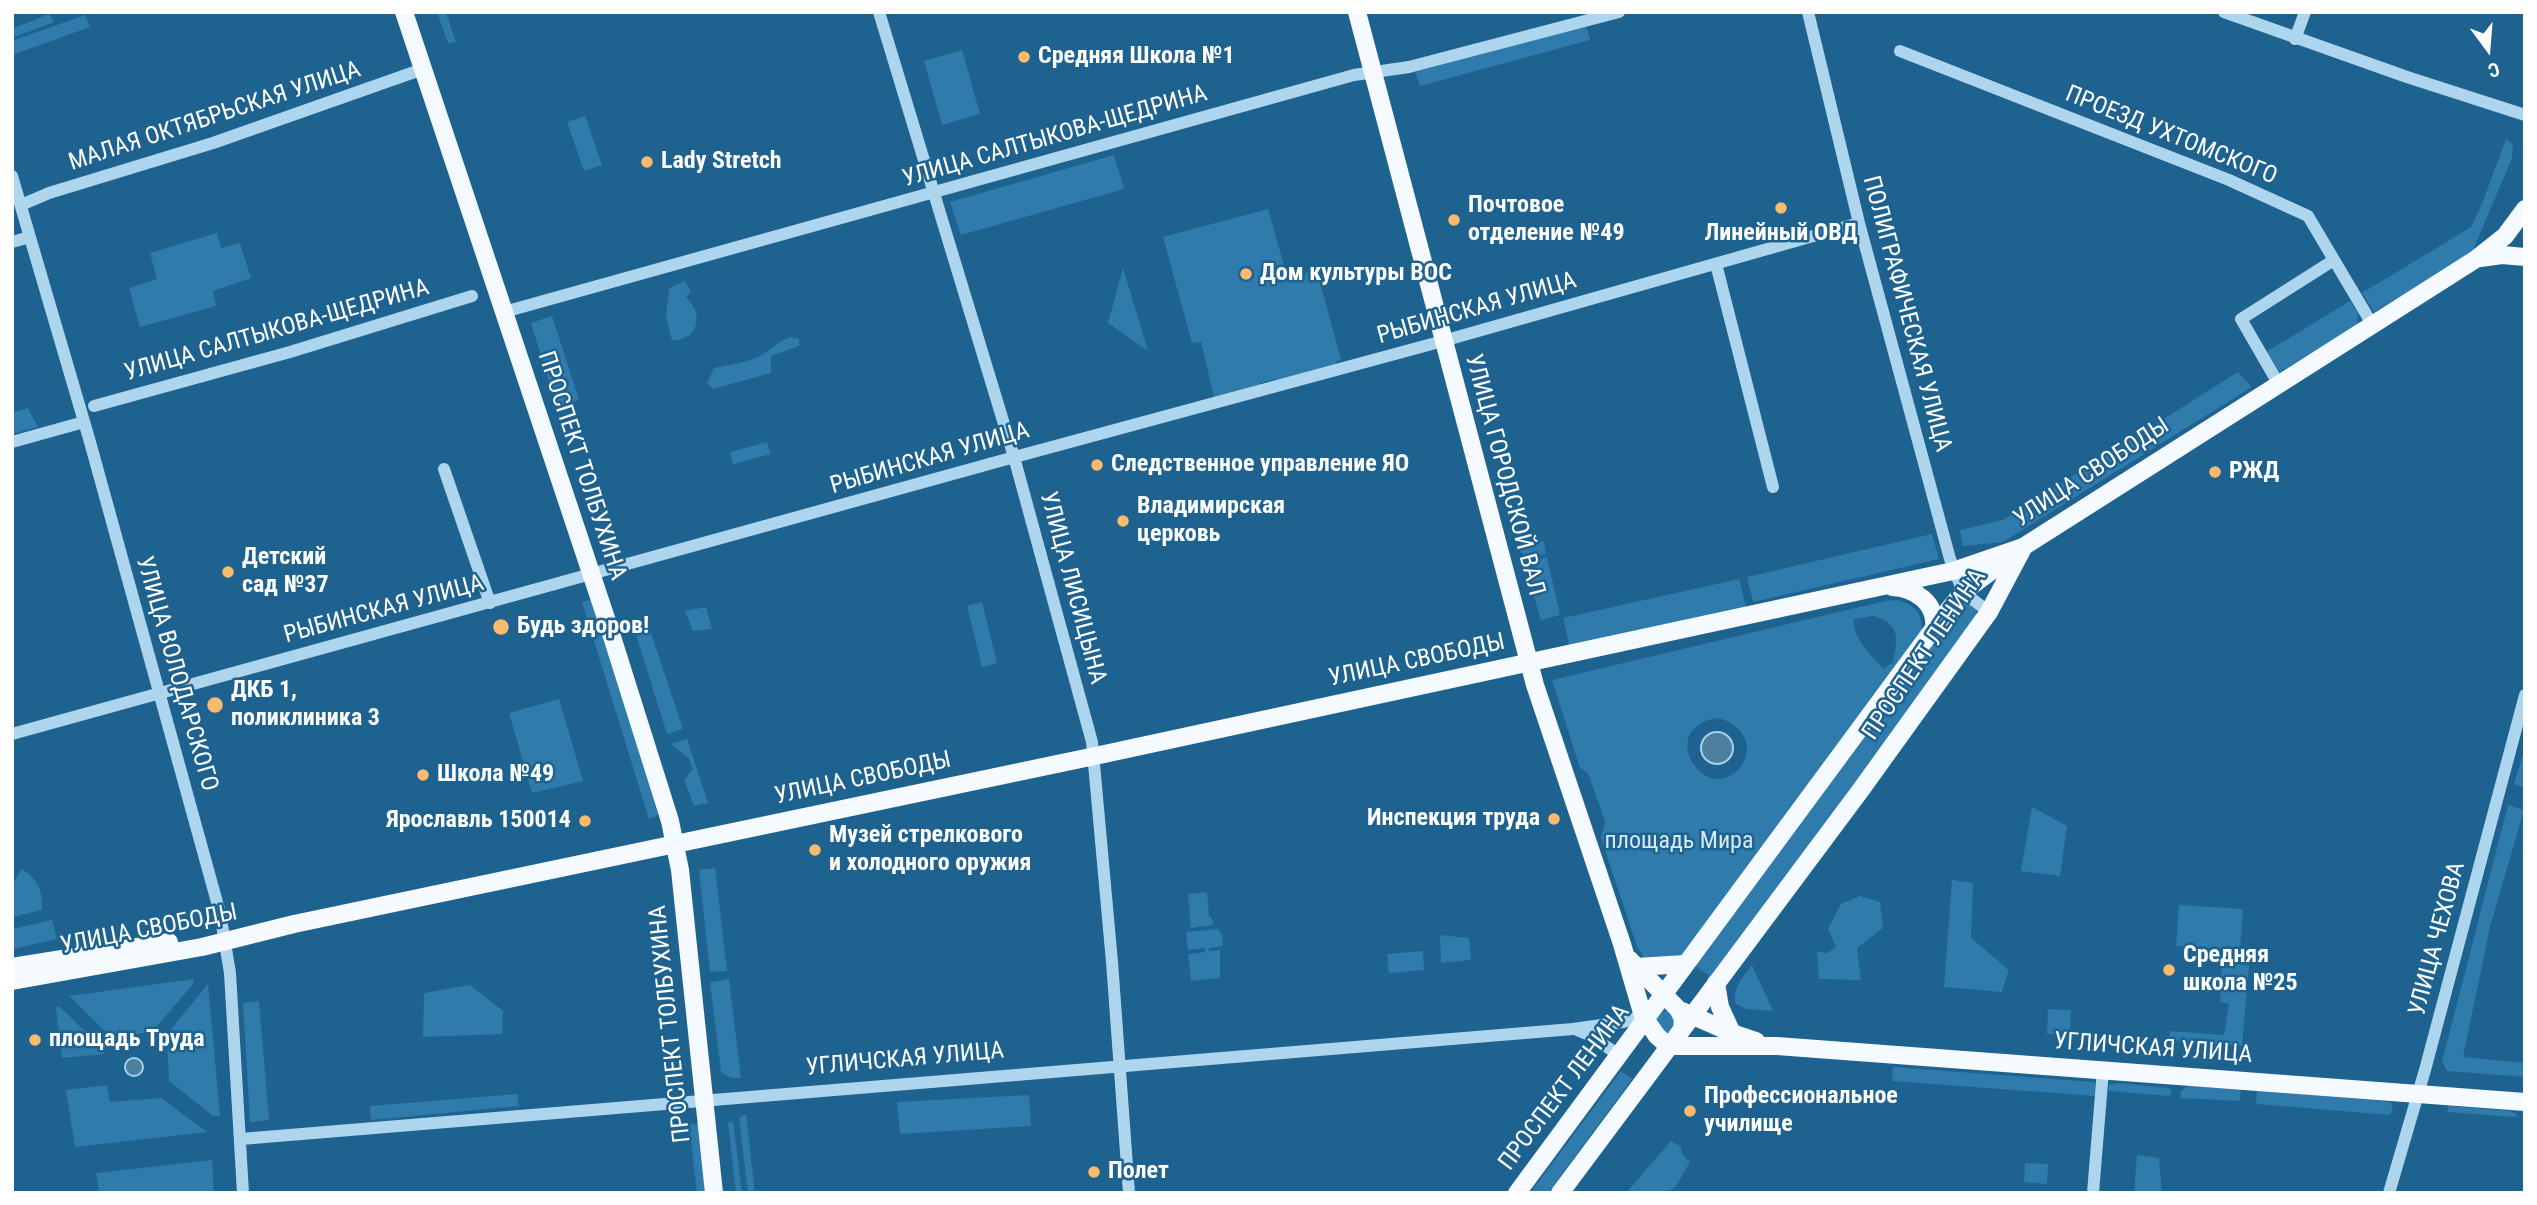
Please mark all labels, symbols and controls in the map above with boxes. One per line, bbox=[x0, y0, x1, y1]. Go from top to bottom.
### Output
north arrow bbox=[2453, 14, 2523, 84]
place label: Средняя Школа №1 bbox=[1038, 43, 1235, 71]
marker: Средняя Школа №1 bbox=[1016, 49, 1032, 65]
street label: МАЛАЯ ОКТЯБРЬСКАЯ УЛИЦА bbox=[65, 56, 365, 178]
text: С bbox=[2486, 57, 2502, 82]
street label: УЛИЦА САЛТЫКОВА-ЩЕДРИНА bbox=[899, 80, 1211, 194]
street label: ПРОЕЗД УХТОМСКОГО bbox=[2061, 80, 2281, 192]
place label: Lady Stretch bbox=[661, 148, 782, 176]
marker: Lady Stretch bbox=[639, 154, 655, 170]
street label: ПОЛИГРАФИЧЕСКАЯ УЛИЦА bbox=[1855, 173, 1957, 455]
place label: Почтовое отделение №49 bbox=[1468, 192, 1625, 248]
marker: Линейный ОВД bbox=[1773, 200, 1789, 216]
marker: Почтовое отделение №49 bbox=[1446, 212, 1462, 228]
place label: Линейный ОВД bbox=[1705, 220, 1857, 248]
place label: Дом культуры ВОС bbox=[1260, 260, 1452, 288]
marker: Дом культуры ВОС bbox=[1238, 266, 1254, 282]
street label: РЫБИНСКАЯ УЛИЦА bbox=[1374, 267, 1580, 351]
street label: УЛИЦА САЛТЫКОВА-ЩЕДРИНА bbox=[121, 274, 433, 388]
street label: ПРОСПЕКТ ТОЛБУХИНА bbox=[530, 348, 632, 584]
street label: УЛИЦА ГОРОДСКОЙ ВАЛ bbox=[1458, 351, 1550, 599]
street label: УЛИЦА СВОБОДЫ bbox=[2009, 412, 2175, 534]
street label: РЫБИНСКАЯ УЛИЦА bbox=[827, 417, 1033, 501]
place label: Следственное управление ЯО bbox=[1111, 451, 1409, 479]
marker: Следственное управление ЯО bbox=[1089, 457, 1105, 473]
place label: РЖД bbox=[2229, 458, 2279, 486]
marker: РЖД bbox=[2207, 464, 2223, 480]
street label: УЛИЦА ЛИСИЦЫНА bbox=[1033, 489, 1111, 687]
place label: Владимирская церковь bbox=[1137, 493, 1285, 549]
marker: Владимирская церковь bbox=[1115, 513, 1131, 529]
place label: Детский сад №37 bbox=[242, 544, 329, 600]
street label: УЛИЦА ВОЛОДАРСКОГО bbox=[129, 553, 223, 795]
marker: Детский сад №37 bbox=[220, 564, 236, 580]
street label: ПРОСПЕКТ ЛЕНИНА bbox=[1857, 564, 1993, 746]
street label: РЫБИНСКАЯ УЛИЦА bbox=[281, 569, 487, 651]
place label: Будь здоров! bbox=[517, 613, 649, 641]
marker: Будь здоров! bbox=[491, 617, 511, 637]
street label: УЛИЦА СВОБОДЫ bbox=[1326, 628, 1508, 694]
place label: ДКБ 1, поликлиника 3 bbox=[231, 677, 380, 733]
marker: ДКБ 1, поликлиника 3 bbox=[205, 695, 225, 715]
street label: УЛИЦА СВОБОДЫ bbox=[772, 746, 954, 812]
place label: Школа №49 bbox=[437, 761, 554, 789]
marker: Школа №49 bbox=[415, 767, 431, 783]
place label: Инспекция труда bbox=[1367, 805, 1540, 833]
place label: Ярославль 150014 bbox=[386, 807, 571, 835]
marker: Инспекция труда bbox=[1546, 811, 1562, 827]
marker: Ярославль 150014 bbox=[577, 813, 593, 829]
place label: Музей стрелкового и холодного оружия bbox=[829, 822, 1031, 878]
park label: площадь Мира bbox=[1605, 828, 1753, 856]
marker: Музей стрелкового и холодного оружия bbox=[807, 842, 823, 858]
street label: УЛИЦА ЧЕХОВА bbox=[2404, 859, 2472, 1019]
street label: УЛИЦА СВОБОДЫ bbox=[58, 899, 240, 961]
street label: ПРОСПЕКТ ТОЛБУХИНА bbox=[644, 904, 698, 1144]
place label: Средняя школа №25 bbox=[2183, 942, 2298, 998]
marker: Средняя школа №25 bbox=[2161, 962, 2177, 978]
street label: ПРОСПЕКТ ЛЕНИНА bbox=[1493, 1000, 1637, 1176]
place label: площадь Труда bbox=[49, 1026, 205, 1054]
street label: УГЛИЧСКАЯ УЛИЦА bbox=[2053, 1028, 2253, 1070]
marker: площадь Труда bbox=[27, 1032, 43, 1048]
street label: УГЛИЧСКАЯ УЛИЦА bbox=[805, 1037, 1005, 1083]
place label: Профессиональное училище bbox=[1704, 1083, 1898, 1139]
marker: Профессиональное училище bbox=[1682, 1103, 1698, 1119]
place label: Полет bbox=[1108, 1158, 1169, 1186]
marker: Полет bbox=[1086, 1164, 1102, 1180]

